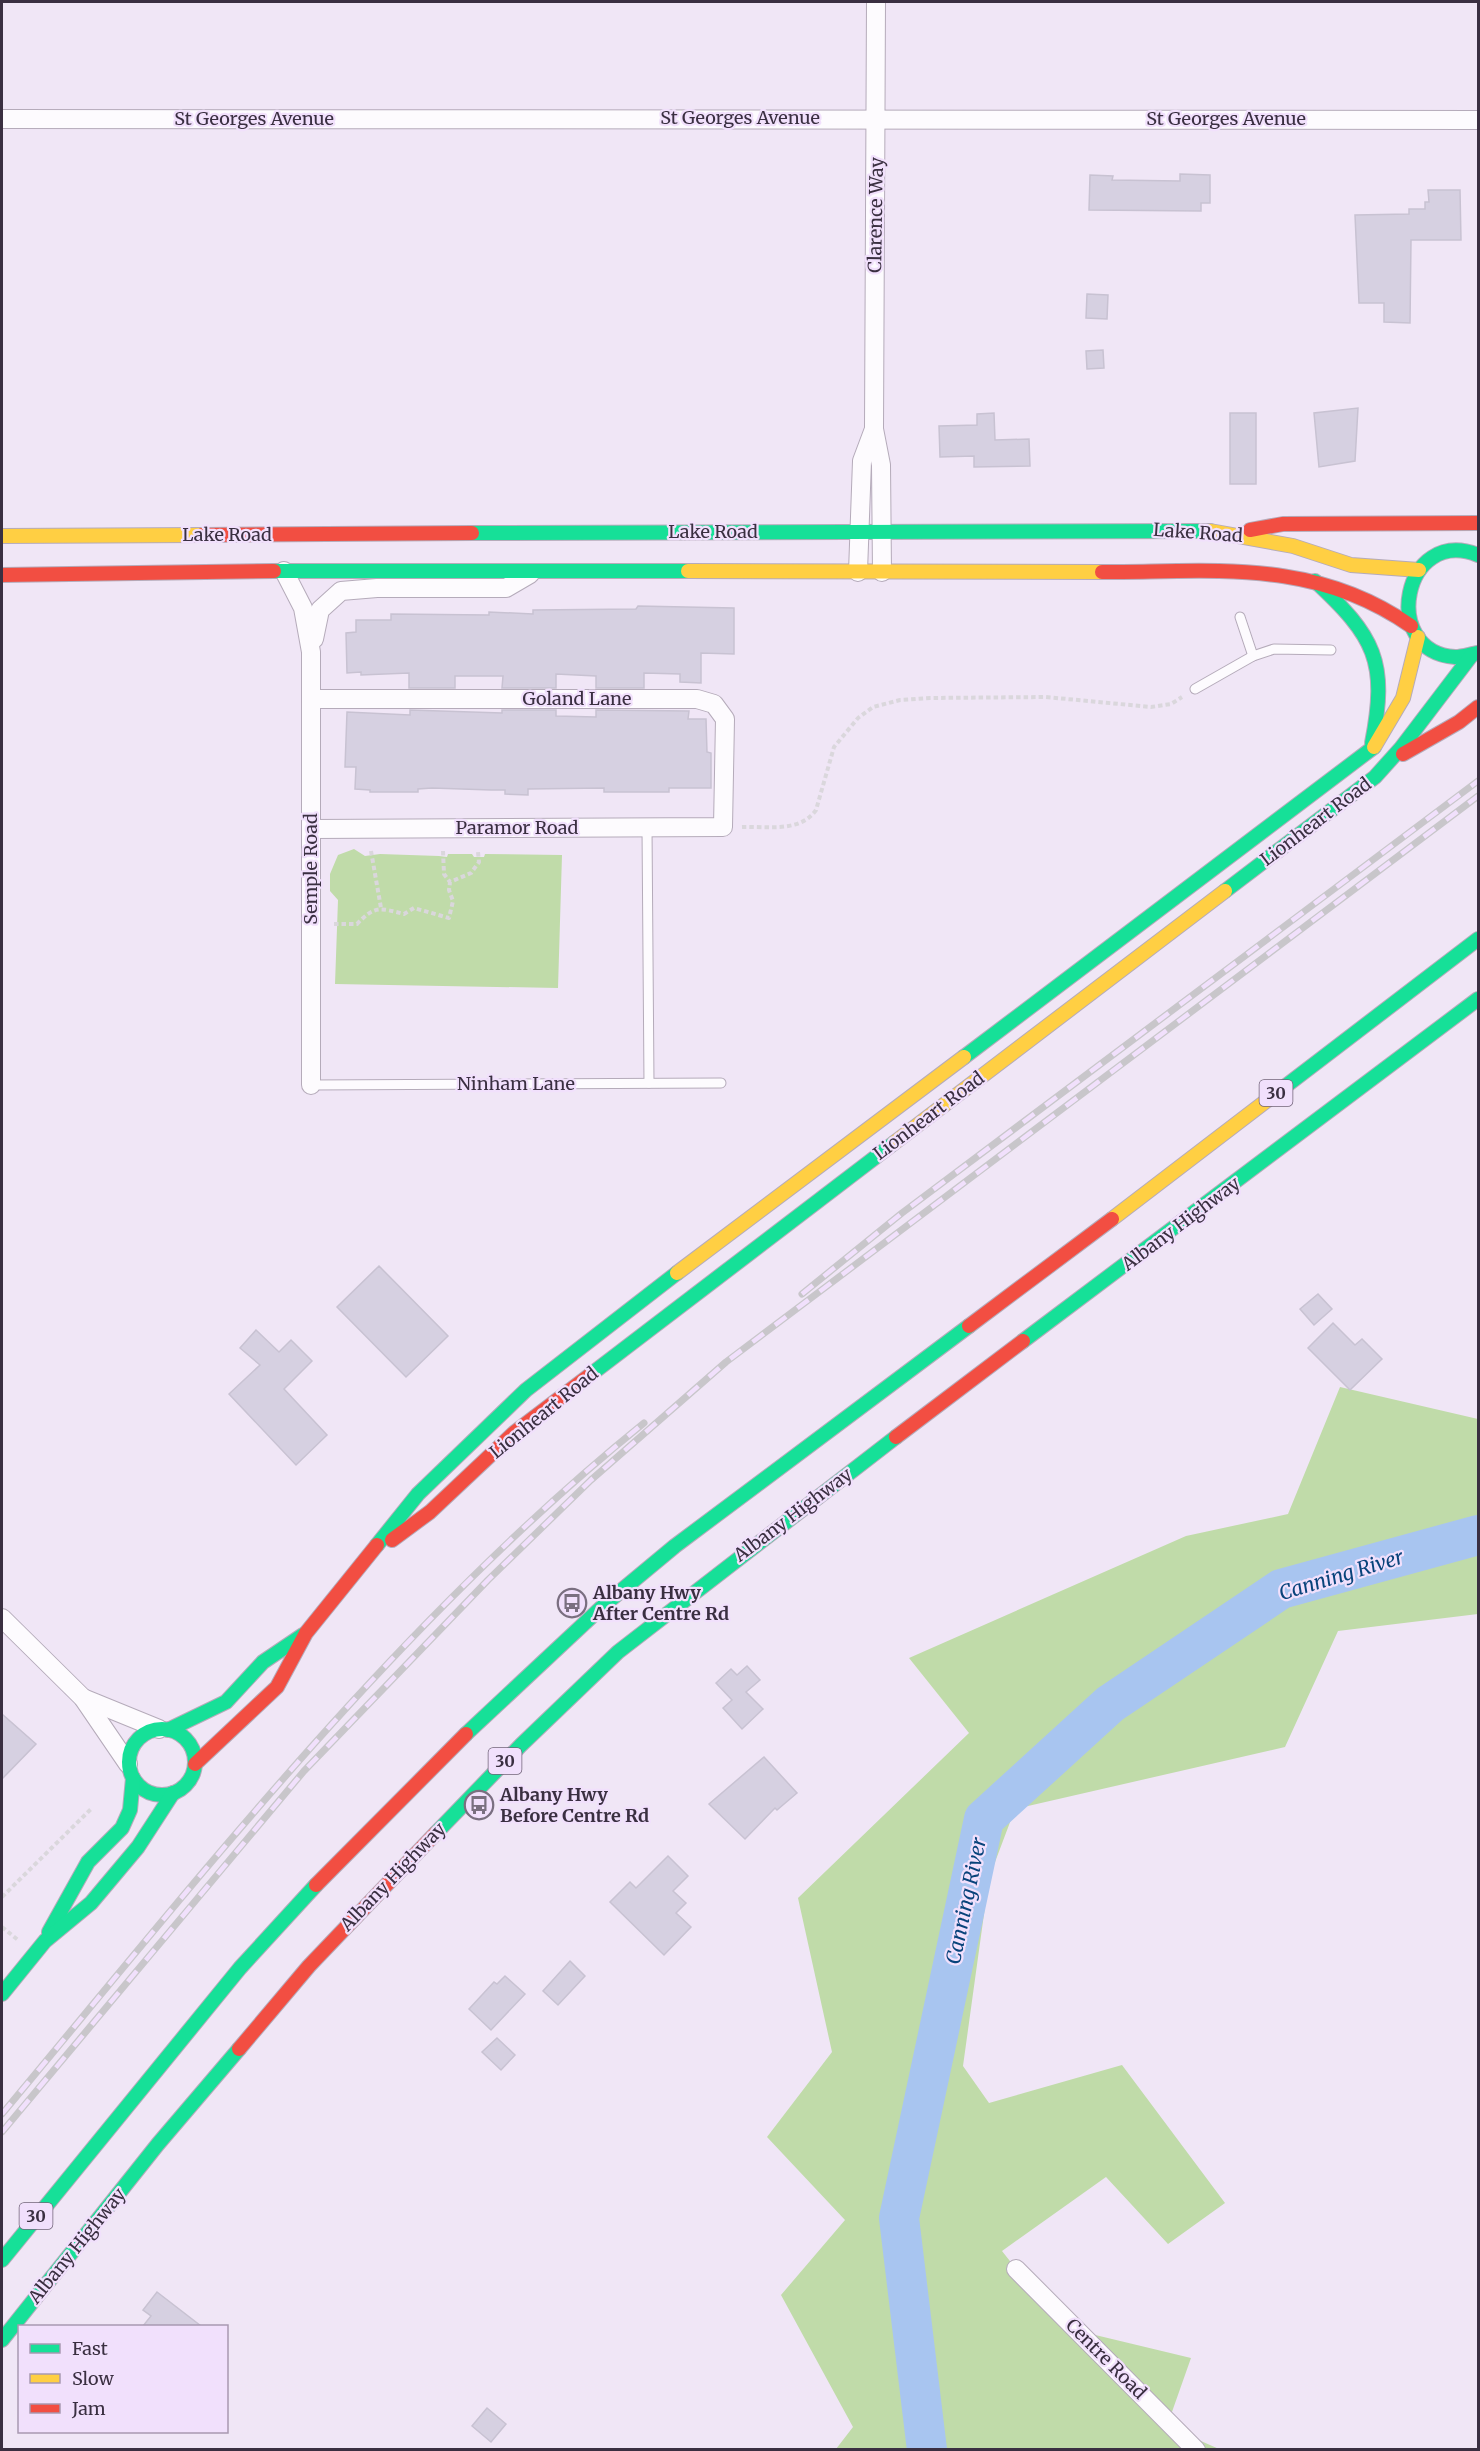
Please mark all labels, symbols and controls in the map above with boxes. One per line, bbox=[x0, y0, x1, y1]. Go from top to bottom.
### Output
street label: St Georges Avenue bbox=[660, 106, 820, 129]
street label: St Georges Avenue bbox=[174, 107, 334, 130]
street label: St Georges Avenue bbox=[1146, 107, 1306, 130]
street label: Clarence Way bbox=[863, 157, 888, 273]
street label: Lake Road bbox=[1152, 518, 1244, 547]
street label: Lake Road bbox=[668, 520, 758, 543]
street label: Lake Road bbox=[182, 523, 272, 546]
street label: Goland Lane bbox=[523, 687, 631, 710]
street label: Lionheart Road bbox=[1256, 772, 1376, 871]
street label: Semple Road bbox=[299, 813, 322, 925]
street label: Paramor Road bbox=[456, 816, 579, 839]
street label: Lionheart Road bbox=[869, 1066, 989, 1165]
street label: Ninham Lane bbox=[457, 1072, 575, 1095]
road number: 30 bbox=[1260, 1080, 1292, 1106]
street label: Albany Highway bbox=[1116, 1171, 1245, 1276]
street label: Lionheart Road bbox=[485, 1362, 603, 1463]
street label: Albany Highway bbox=[728, 1462, 857, 1567]
water label: Canning River bbox=[1276, 1543, 1407, 1605]
place label: Albany Hwy After Centre Rd bbox=[592, 1581, 729, 1625]
bus stop icon: Albany Hwy After Centre Rd bbox=[556, 1587, 588, 1619]
road number: 30 bbox=[488, 1748, 522, 1774]
place label: Albany Hwy Before Centre Rd bbox=[499, 1783, 649, 1827]
bus stop icon: Albany Hwy Before Centre Rd bbox=[463, 1789, 495, 1821]
street label: Albany Highway bbox=[334, 1817, 451, 1937]
water label: Canning River bbox=[940, 1834, 991, 1967]
street label: Albany Highway bbox=[22, 2183, 131, 2309]
road number: 30 bbox=[20, 2203, 52, 2229]
street label: Centre Road bbox=[1061, 2313, 1152, 2404]
legend bbox=[18, 2325, 228, 2433]
text: Fast bbox=[72, 2337, 108, 2360]
text: Slow bbox=[72, 2367, 115, 2390]
text: Jam bbox=[71, 2397, 106, 2420]

